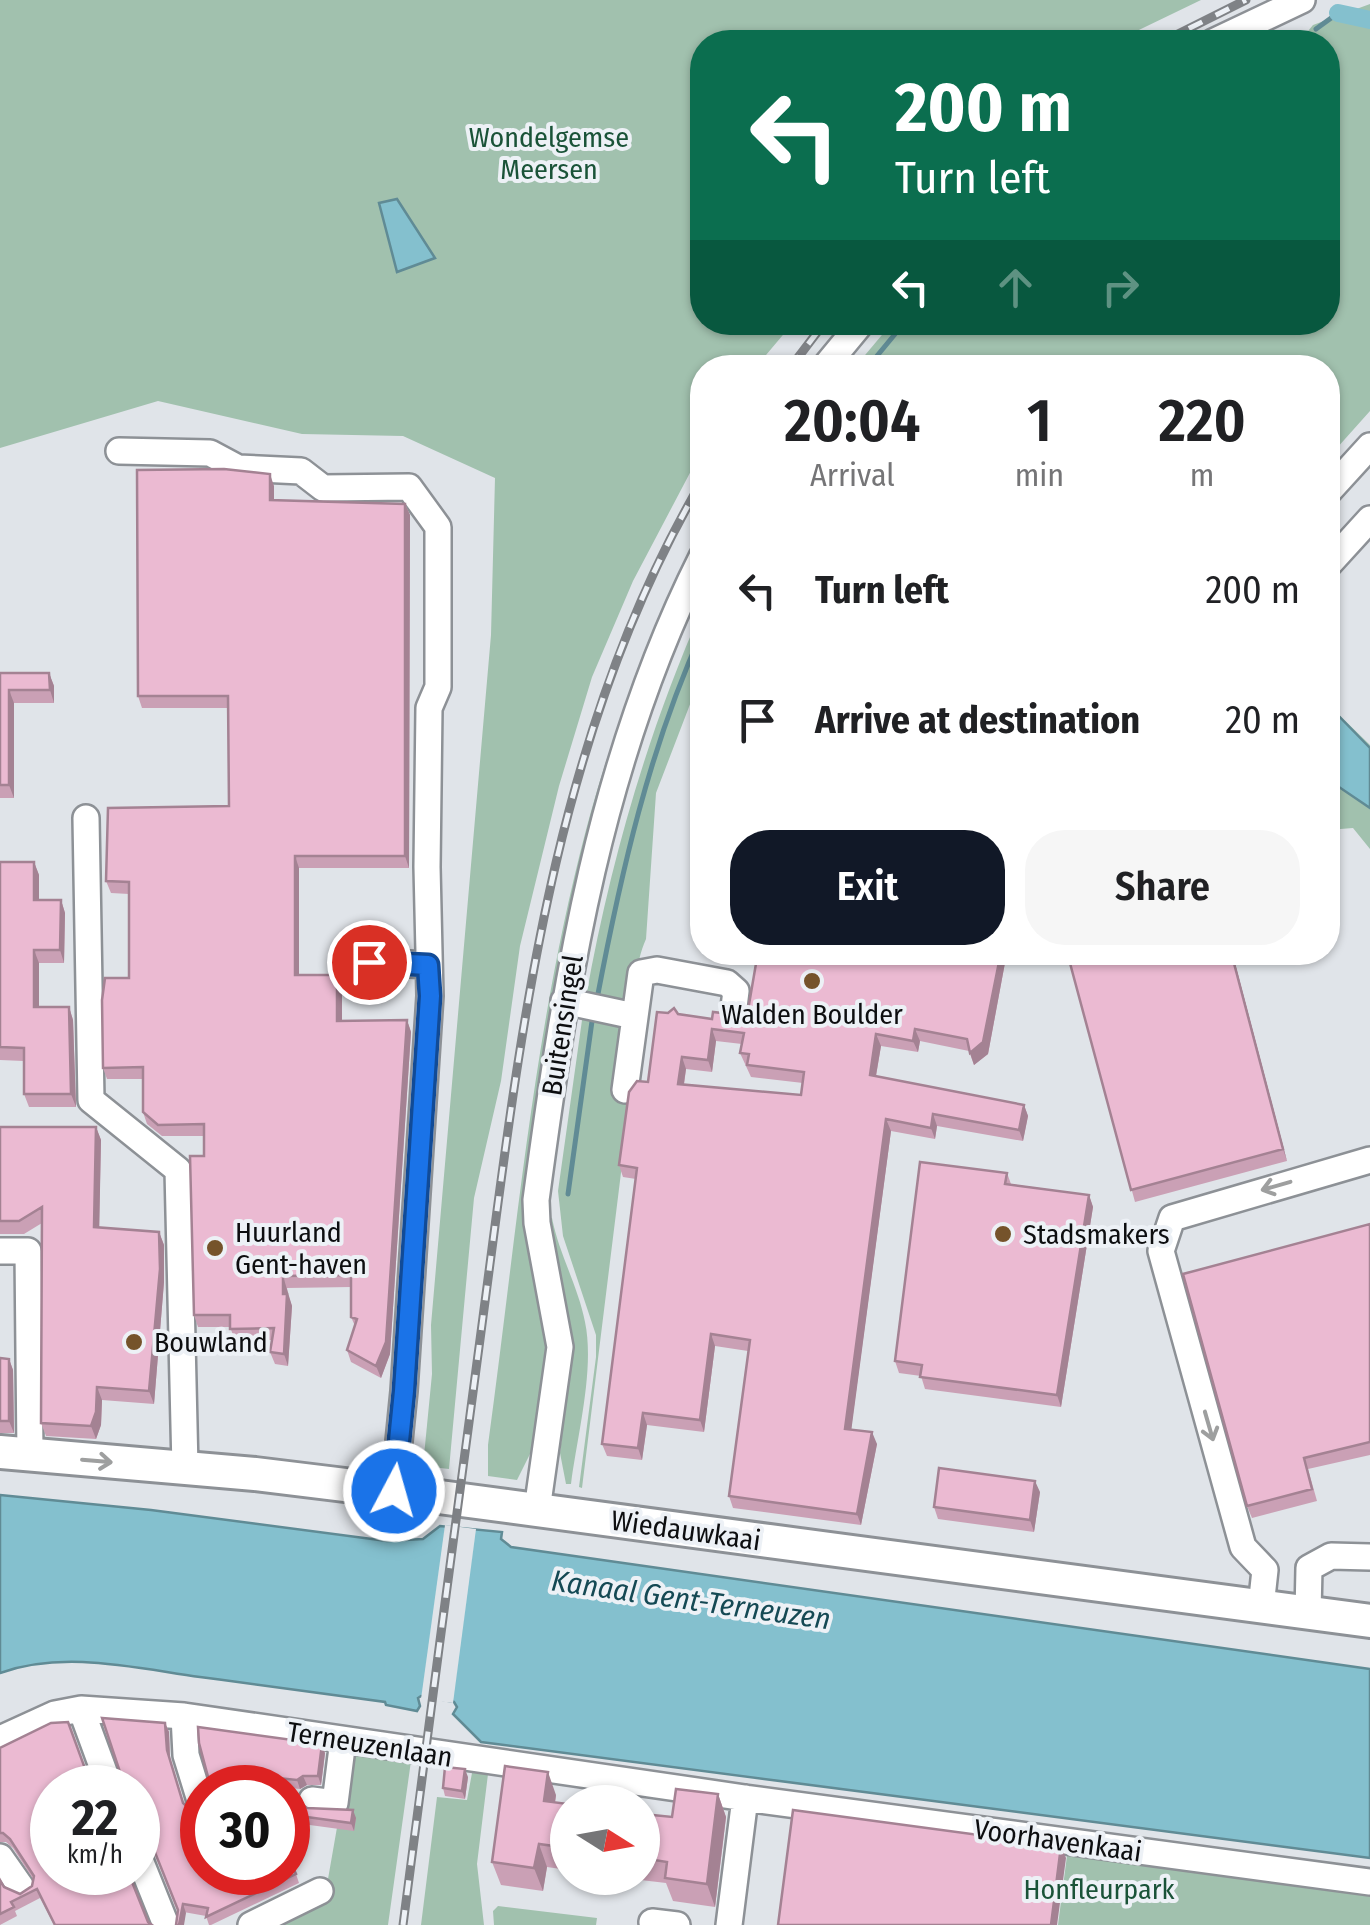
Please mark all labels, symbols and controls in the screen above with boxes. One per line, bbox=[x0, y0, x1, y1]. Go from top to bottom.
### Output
text: 200 m bbox=[895, 66, 1072, 150]
icon: left bbox=[730, 70, 860, 200]
park label: Wondelgemse Meersen bbox=[469, 121, 629, 186]
text: Turn left bbox=[895, 151, 1050, 205]
icon: left bbox=[883, 260, 938, 315]
icon: ahead bbox=[988, 260, 1043, 315]
icon: right bbox=[1093, 260, 1148, 315]
text: 20:04 bbox=[784, 385, 920, 457]
text: 1 bbox=[1027, 385, 1052, 457]
text: 220 bbox=[1158, 385, 1246, 457]
text: Arrival bbox=[810, 456, 895, 494]
text: min bbox=[1015, 456, 1064, 494]
text: m bbox=[1190, 456, 1214, 494]
icon: left bbox=[730, 563, 785, 618]
text: Turn left bbox=[815, 567, 949, 613]
text: 200 m bbox=[1205, 567, 1300, 613]
icon: arrive bbox=[730, 693, 785, 748]
text: Arrive at destination bbox=[815, 697, 1140, 743]
text: 20 m bbox=[1225, 697, 1300, 743]
button: Exit bbox=[730, 830, 1005, 945]
button: Share bbox=[1025, 830, 1300, 945]
pin bbox=[327, 920, 412, 1005]
icon: arrive bbox=[342, 935, 397, 990]
street label: Buitensingel bbox=[535, 952, 590, 1098]
marker: Walden Boulder bbox=[801, 970, 823, 992]
place label: Walden Boulder bbox=[721, 998, 903, 1031]
one-way arrow bbox=[1261, 1178, 1292, 1196]
place label: Huurland Gent-haven bbox=[235, 1216, 367, 1281]
place label: Stadsmakers bbox=[1023, 1218, 1170, 1251]
marker: Stadsmakers bbox=[992, 1223, 1014, 1245]
marker: Huurland Gent-haven bbox=[204, 1237, 226, 1259]
place label: Bouwland bbox=[154, 1326, 268, 1359]
marker: Bouwland bbox=[123, 1331, 145, 1353]
one-way arrow bbox=[1201, 1410, 1219, 1441]
position arrow bbox=[342, 1439, 446, 1543]
one-way arrow bbox=[81, 1451, 113, 1470]
street label: Wiedauwkaai bbox=[609, 1504, 763, 1557]
water label: Kanaal Gent-Terneuzen bbox=[549, 1563, 833, 1637]
street label: Terneuzenlaan bbox=[285, 1715, 455, 1774]
speed limit sign: 30 bbox=[180, 1765, 310, 1895]
north arrow bbox=[550, 1785, 660, 1895]
map controls bbox=[550, 1785, 660, 1895]
text: 22 bbox=[72, 1788, 118, 1848]
street label: Voorhavenkaai bbox=[972, 1812, 1144, 1869]
text: km/h bbox=[67, 1840, 123, 1870]
park label: Honfleurpark bbox=[1023, 1873, 1175, 1906]

